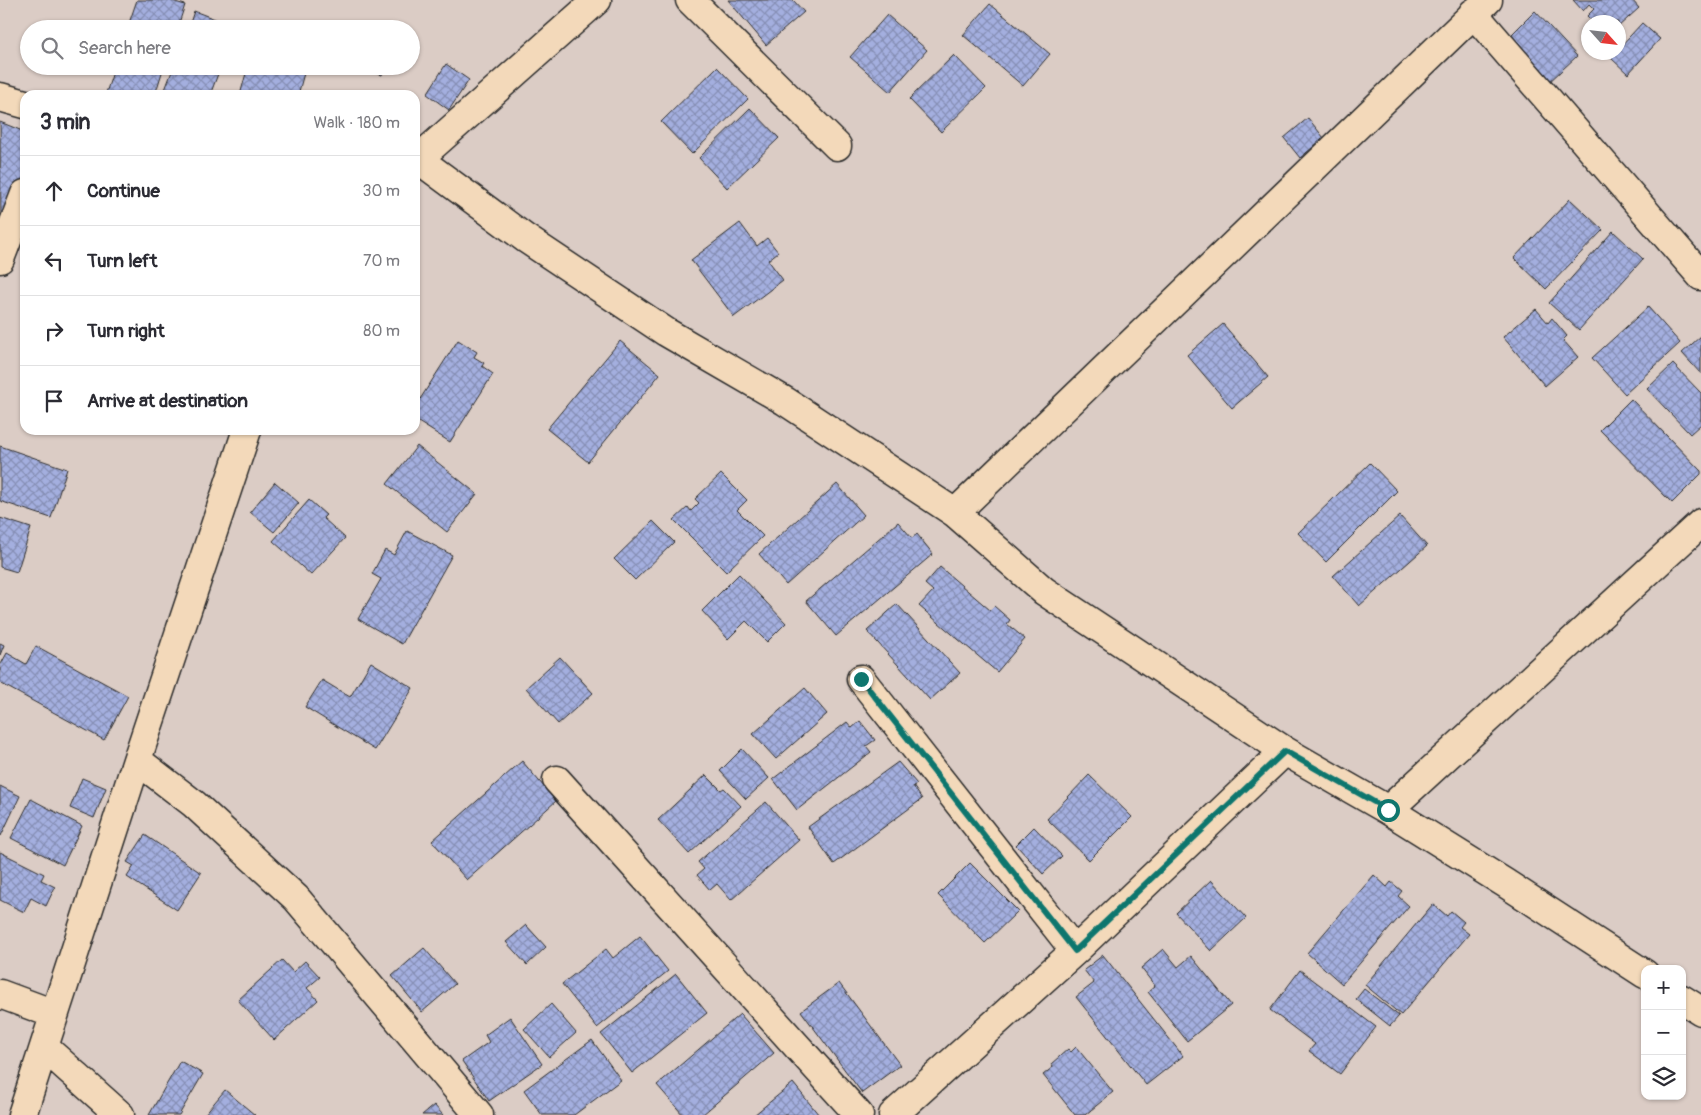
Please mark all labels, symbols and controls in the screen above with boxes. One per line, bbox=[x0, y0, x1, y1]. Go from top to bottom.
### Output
north arrow bbox=[1581, 15, 1626, 60]
search box bbox=[20, 20, 420, 75]
icon: search bbox=[38, 34, 66, 62]
text: Search here bbox=[78, 36, 171, 60]
text: 3 min bbox=[40, 109, 90, 136]
text: Walk · 180 m bbox=[313, 113, 400, 133]
icon: ahead bbox=[40, 177, 68, 205]
text: Continue bbox=[87, 179, 160, 203]
text: 30 m bbox=[362, 181, 400, 201]
icon: left bbox=[40, 247, 68, 275]
text: Turn left bbox=[87, 249, 157, 273]
text: 70 m bbox=[363, 251, 400, 271]
icon: right bbox=[40, 317, 68, 345]
text: Turn right bbox=[87, 319, 165, 343]
text: 80 m bbox=[363, 321, 400, 341]
icon: arrive bbox=[40, 387, 68, 415]
text: Arrive at destination bbox=[87, 389, 248, 413]
route end bbox=[850, 668, 873, 691]
route start bbox=[1377, 799, 1400, 822]
map controls bbox=[1641, 965, 1686, 1100]
button: + bbox=[1641, 965, 1686, 1010]
button: − bbox=[1641, 1010, 1686, 1055]
button: layers bbox=[1641, 1055, 1686, 1100]

